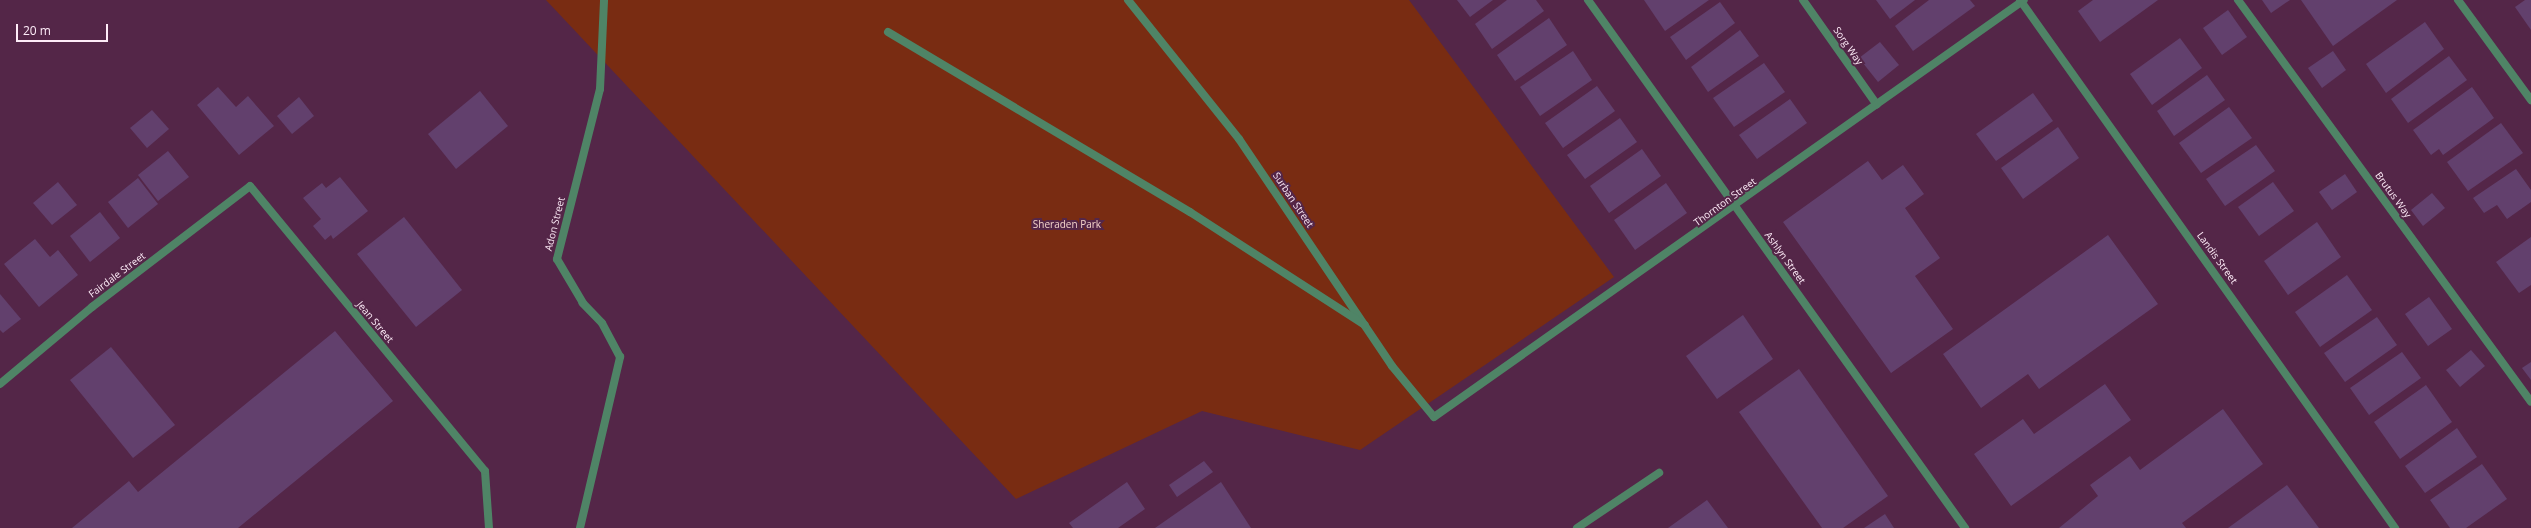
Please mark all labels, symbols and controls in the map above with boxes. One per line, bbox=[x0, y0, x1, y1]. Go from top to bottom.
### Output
scale bar bbox=[18, 16, 110, 42]
text: 20 m bbox=[23, 22, 51, 39]
street label: Sorg Way bbox=[1831, 25, 1865, 67]
street label: Surban Street bbox=[1270, 170, 1316, 230]
street label: Brutus Way bbox=[2372, 170, 2414, 220]
street label: Thornton Street bbox=[1691, 175, 1759, 229]
street label: Adon Street bbox=[543, 196, 567, 252]
park label: Sheraden Park bbox=[1033, 219, 1101, 231]
street label: Ashlyn Street bbox=[1762, 230, 1808, 286]
street label: Landis Street bbox=[2194, 230, 2240, 286]
street label: Fairdale Street bbox=[86, 250, 148, 300]
street label: Jean Street bbox=[354, 299, 396, 345]

